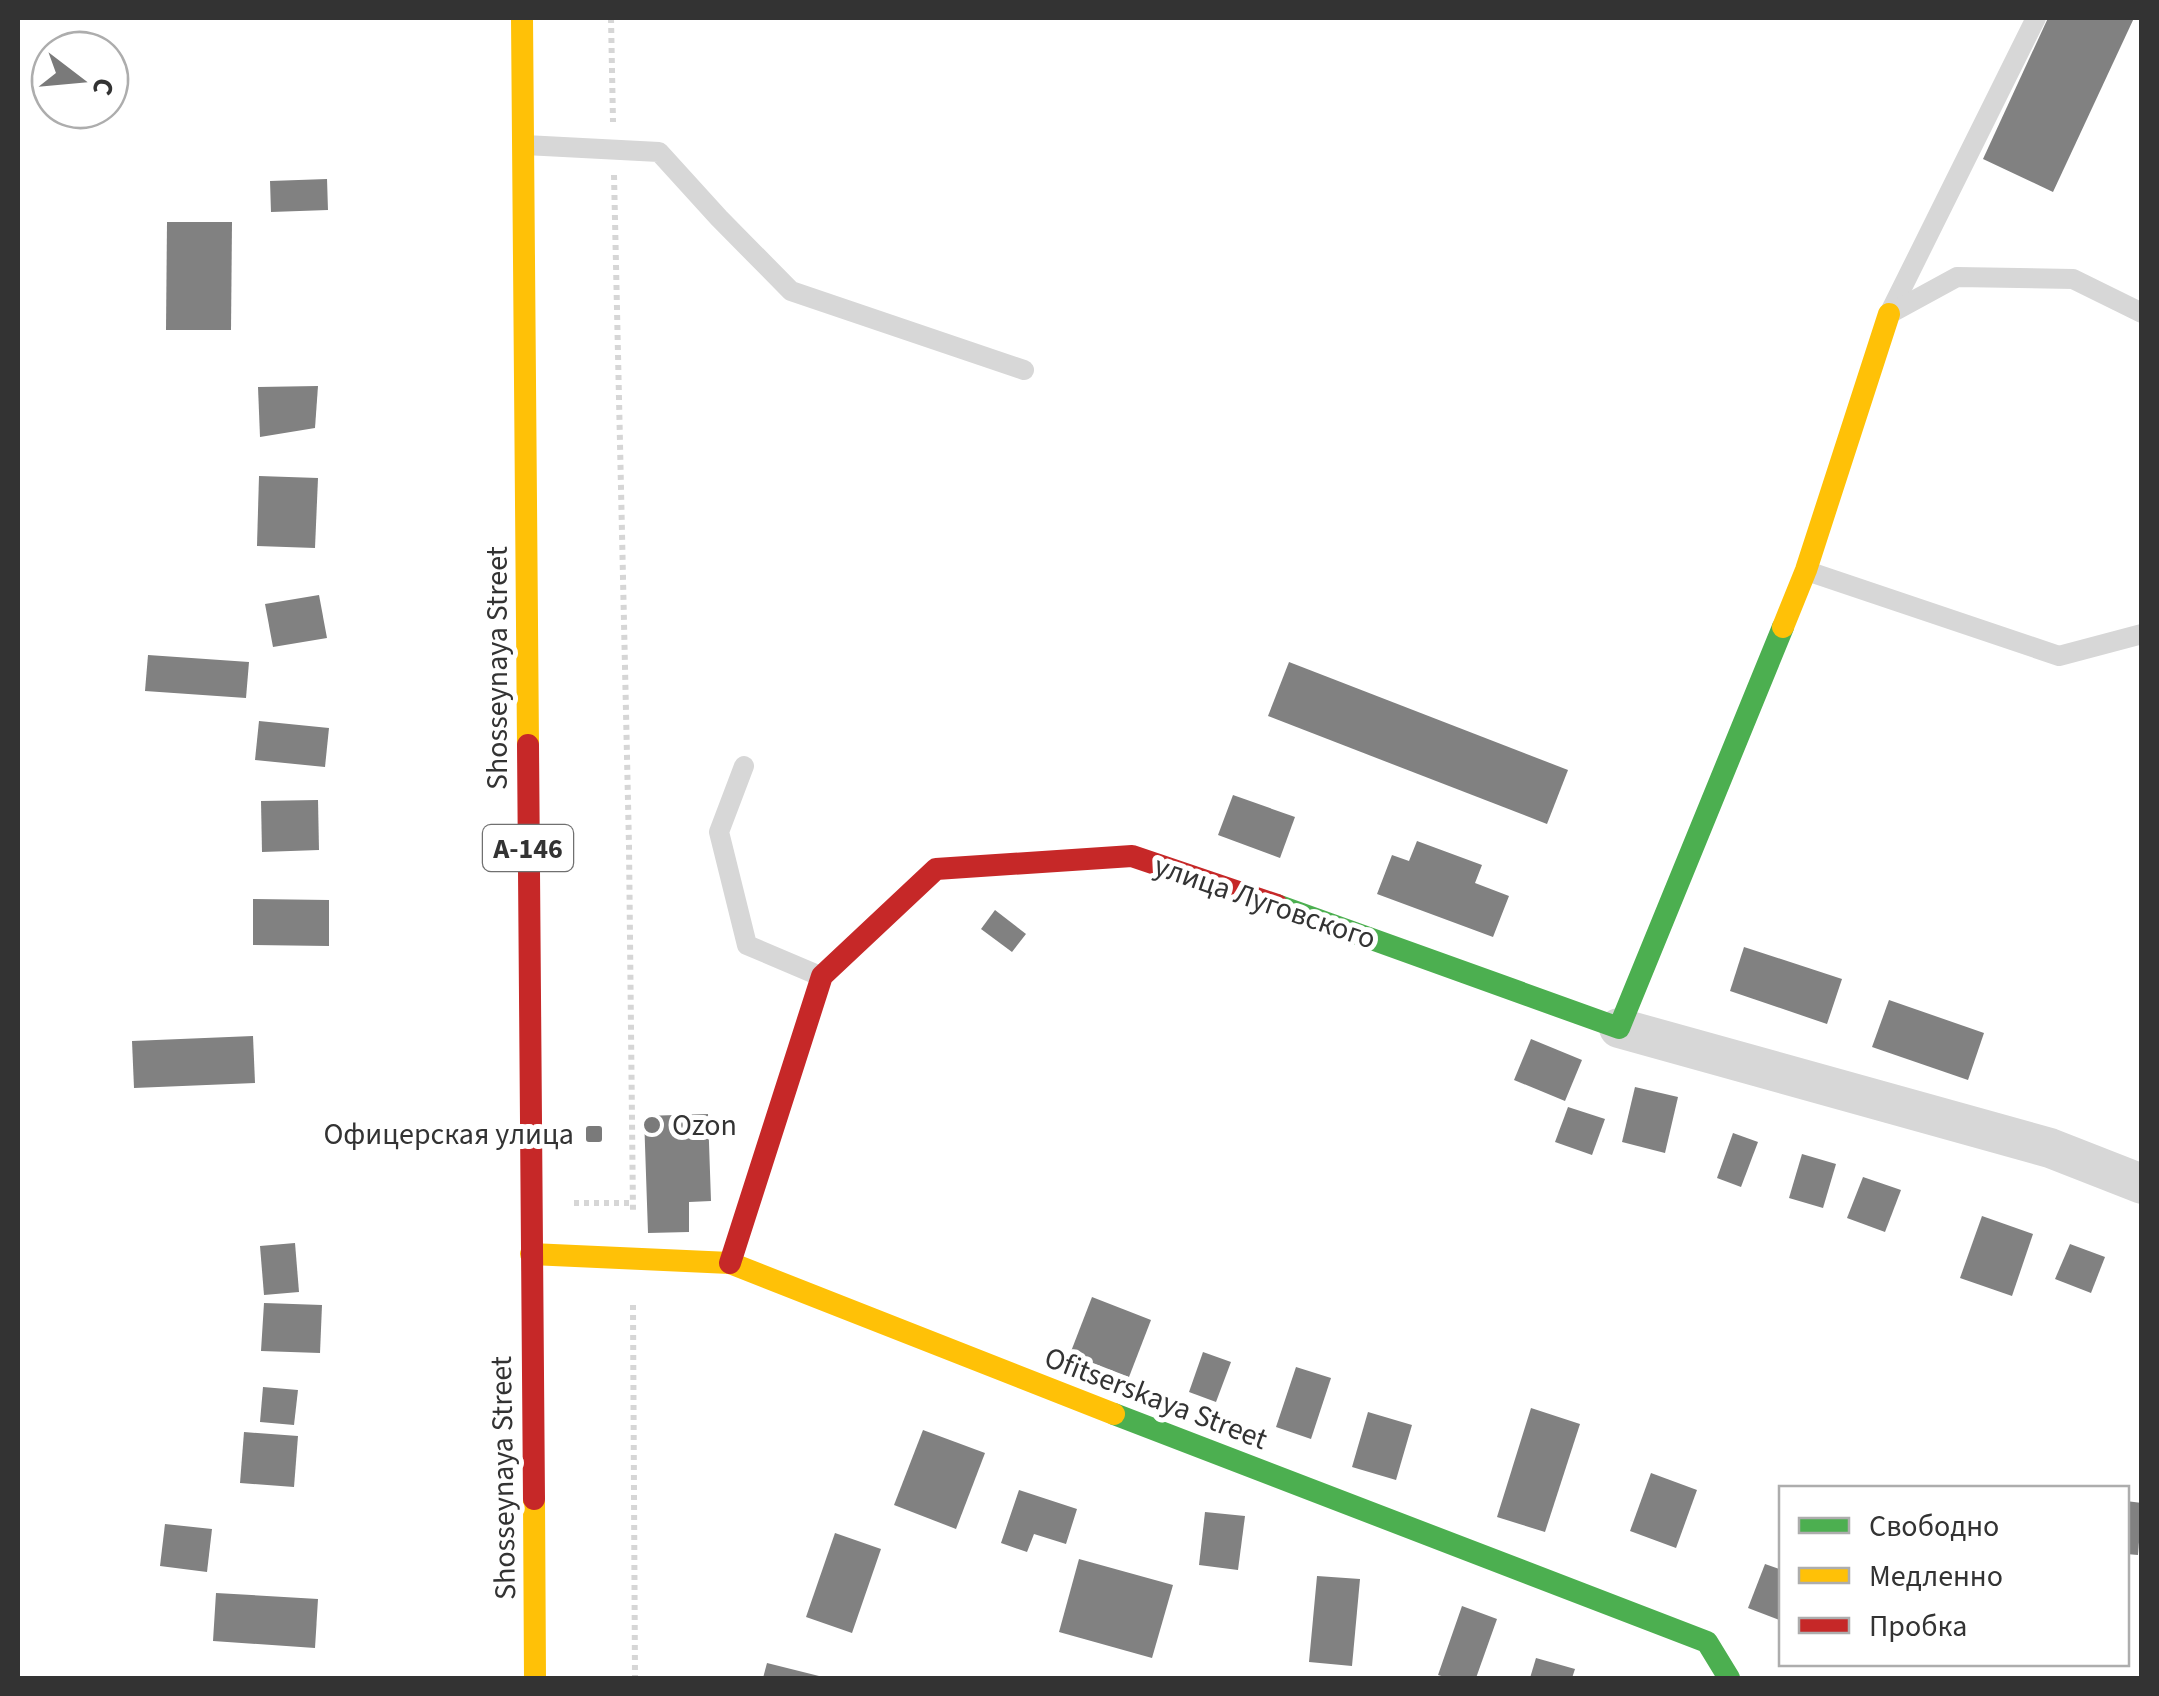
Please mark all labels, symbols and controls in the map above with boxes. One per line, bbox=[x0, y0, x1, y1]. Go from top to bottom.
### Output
north arrow bbox=[30, 30, 130, 130]
text: С bbox=[82, 73, 125, 100]
street label: Shosseynaya Street bbox=[476, 546, 519, 790]
road number: А-146 bbox=[483, 825, 573, 871]
street label: улица Луговского bbox=[1148, 844, 1381, 961]
place label: Ozon bbox=[672, 1104, 737, 1147]
place label: Офицерская улица bbox=[323, 1113, 574, 1156]
marker: Ozon bbox=[641, 1114, 663, 1136]
marker: Офицерская улица bbox=[583, 1123, 605, 1145]
street label: Ofitserskaya Street bbox=[1038, 1336, 1273, 1461]
street label: Shosseynaya Street bbox=[480, 1356, 527, 1600]
legend bbox=[1779, 1486, 2129, 1666]
text: Свободно bbox=[1869, 1505, 1999, 1548]
text: Медленно bbox=[1869, 1555, 2003, 1598]
text: Пробка bbox=[1869, 1605, 1967, 1648]

